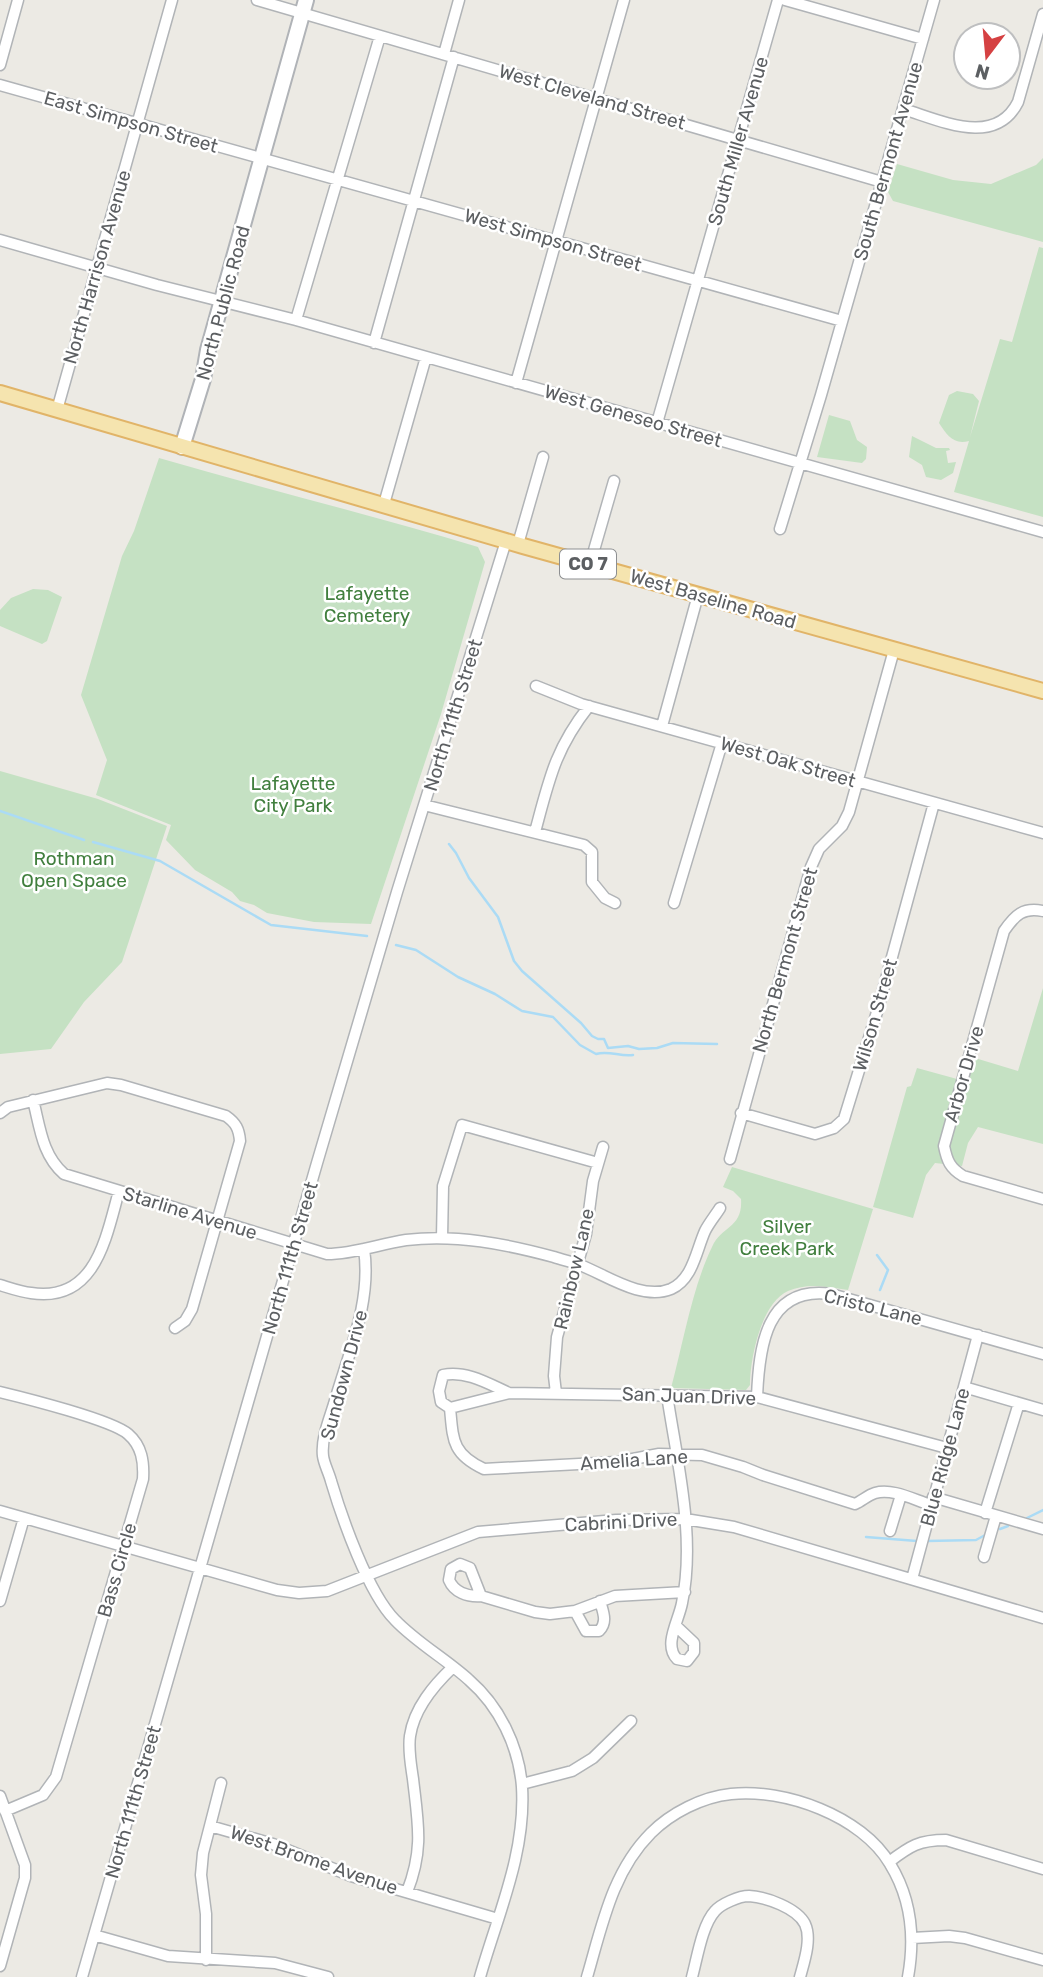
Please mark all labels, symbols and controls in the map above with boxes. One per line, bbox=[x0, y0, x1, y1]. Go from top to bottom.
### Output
north arrow bbox=[952, 21, 1022, 91]
street label: South Miller Avenue bbox=[703, 54, 773, 228]
street label: West Cleveland Street bbox=[496, 59, 689, 135]
street label: South Bermont Avenue bbox=[849, 59, 927, 263]
text: N bbox=[973, 59, 992, 85]
street label: East Simpson Street bbox=[41, 86, 221, 158]
street label: North Harrison Avenue bbox=[58, 167, 136, 367]
street label: West Simpson Street bbox=[462, 204, 645, 277]
street label: North Public Road bbox=[191, 223, 255, 383]
street label: West Geneseo Street bbox=[541, 380, 725, 453]
road number: CO 7 bbox=[560, 550, 616, 578]
street label: West Baseline Road bbox=[627, 564, 799, 634]
park label: Lafayette Cemetery bbox=[324, 582, 410, 627]
street label: North 111th Street bbox=[419, 636, 487, 794]
street label: West Oak Street bbox=[718, 732, 859, 792]
park label: Lafayette City Park bbox=[251, 772, 335, 817]
park label: Rothman Open Space bbox=[21, 847, 127, 892]
street label: North Bermont Street bbox=[748, 864, 823, 1055]
street label: Wilson Street bbox=[848, 955, 902, 1074]
street label: Arbor Drive bbox=[939, 1023, 989, 1125]
street label: North 111th Street bbox=[257, 1178, 323, 1337]
street label: Starline Avenue bbox=[120, 1182, 260, 1244]
street label: Rainbow Lane bbox=[549, 1206, 599, 1332]
park label: Silver Creek Park bbox=[740, 1215, 835, 1260]
street label: Cristo Lane bbox=[821, 1284, 925, 1330]
street label: Sundown Drive bbox=[316, 1307, 372, 1443]
street label: San Juan Drive bbox=[622, 1382, 756, 1410]
street label: Blue Ridge Lane bbox=[915, 1385, 975, 1529]
street label: Amelia Lane bbox=[579, 1445, 689, 1475]
street label: Cabrini Drive bbox=[564, 1508, 678, 1536]
street label: Bass Circle bbox=[93, 1520, 141, 1620]
street label: North 111th Street bbox=[100, 1722, 166, 1881]
street label: West Brome Avenue bbox=[227, 1820, 401, 1900]

